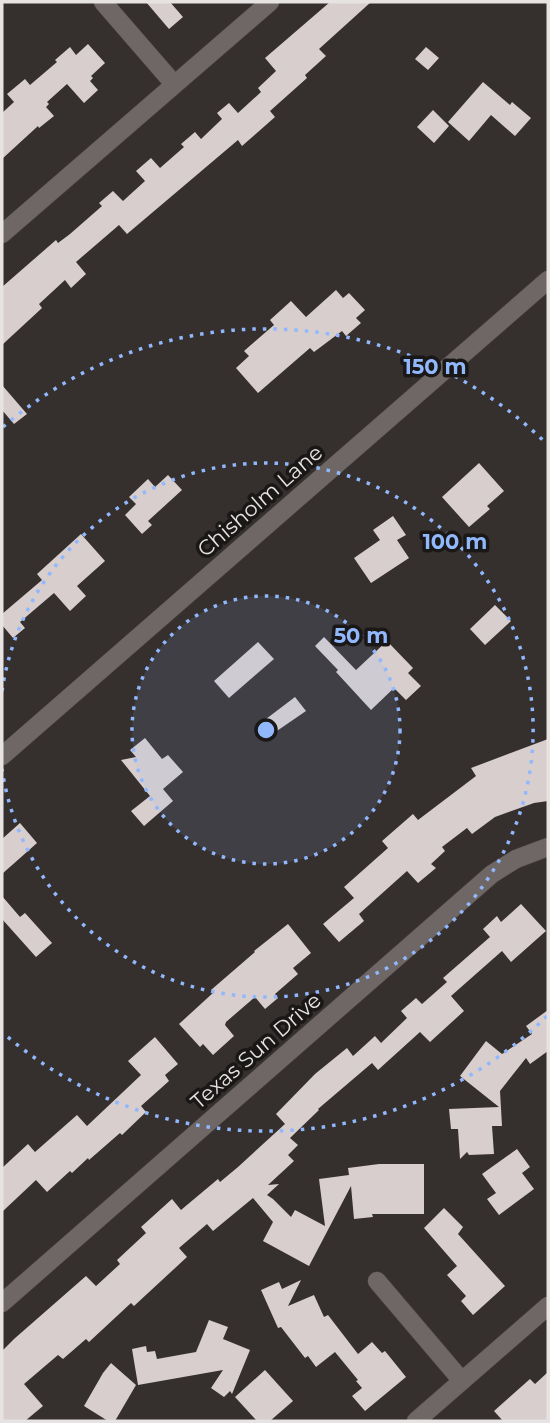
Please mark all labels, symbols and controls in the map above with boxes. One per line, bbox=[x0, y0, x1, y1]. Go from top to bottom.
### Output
text: 150 m bbox=[404, 354, 466, 379]
street label: Chisholm Lane bbox=[192, 440, 327, 562]
text: 100 m bbox=[423, 529, 487, 554]
text: 50 m bbox=[334, 623, 388, 648]
centre of rings bbox=[254, 718, 278, 742]
street label: Texas Sun Drive bbox=[186, 987, 326, 1114]

